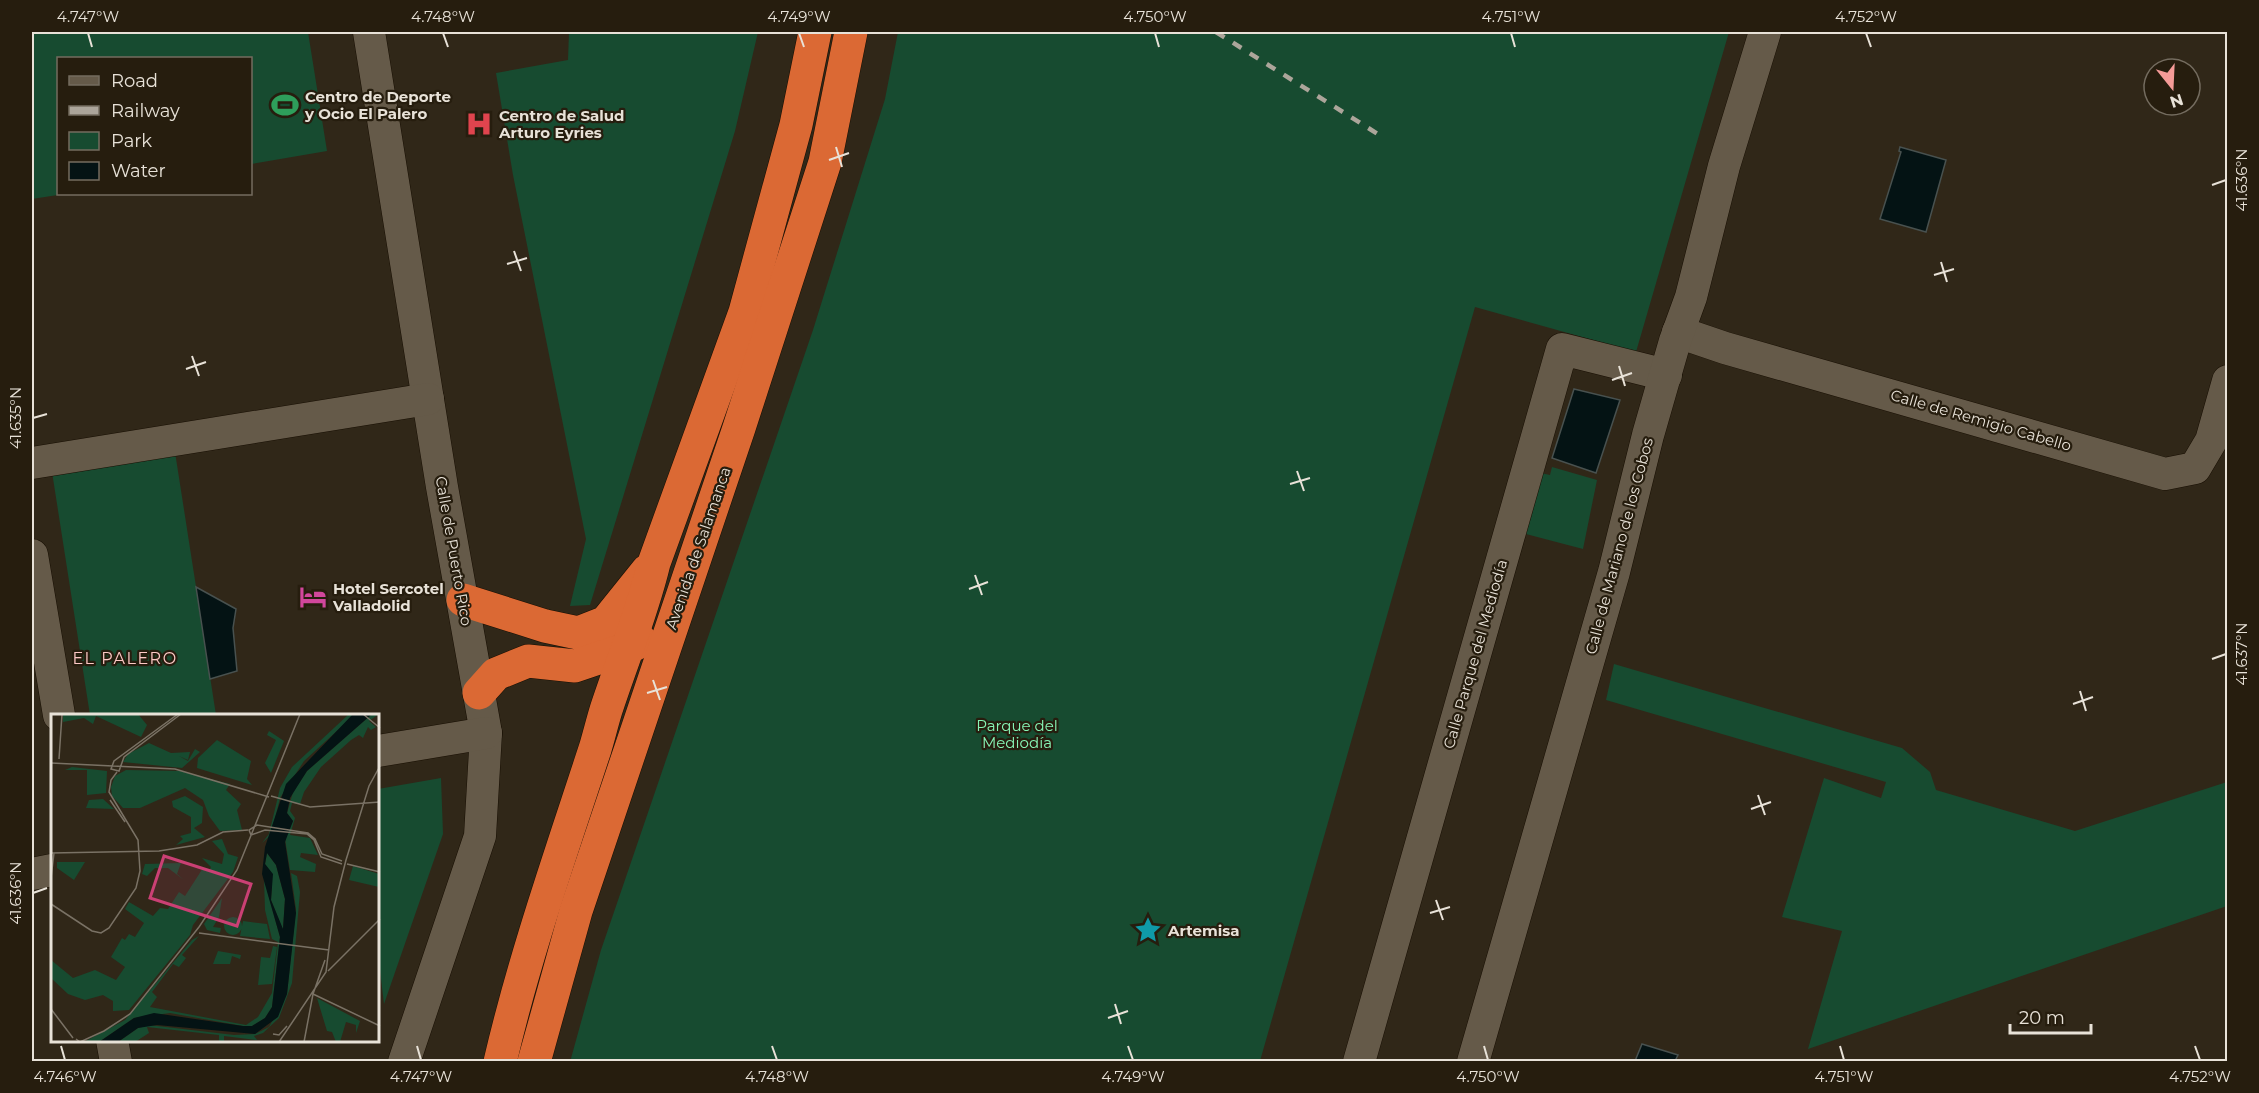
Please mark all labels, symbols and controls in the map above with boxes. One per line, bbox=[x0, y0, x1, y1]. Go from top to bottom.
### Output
text: 4.747°W bbox=[57, 7, 120, 26]
text: 4.748°W bbox=[411, 7, 475, 26]
text: 4.749°W bbox=[767, 7, 831, 26]
text: 4.750°W bbox=[1123, 7, 1187, 26]
text: 4.751°W bbox=[1481, 7, 1541, 26]
text: 4.752°W bbox=[1835, 7, 1897, 26]
legend bbox=[57, 57, 252, 195]
north arrow bbox=[2142, 57, 2202, 117]
text: Road bbox=[111, 70, 158, 92]
place label: Centro de Deporte y Ocio El Palero bbox=[304, 87, 451, 123]
sports icon: Centro de Deporte y Ocio El Palero bbox=[270, 90, 300, 120]
text: N bbox=[2167, 90, 2186, 112]
text: Railway bbox=[111, 100, 180, 122]
place label: Centro de Salud Arturo Eyries bbox=[498, 106, 624, 142]
hospital icon: Centro de Salud Arturo Eyries bbox=[464, 109, 494, 139]
text: Park bbox=[111, 130, 152, 152]
text: 41.636°N bbox=[2232, 149, 2251, 211]
text: Water bbox=[111, 160, 166, 182]
street label: Calle de Remigio Cabello bbox=[1888, 385, 2074, 455]
text: 41.635°N bbox=[6, 387, 25, 449]
street label: Calle de Mariano de los Cobos bbox=[1581, 436, 1657, 656]
street label: Avenida de Salamanca bbox=[661, 464, 735, 632]
street label: Calle de Puerto Rico bbox=[431, 475, 477, 627]
street label: Calle Parque del Mediodía bbox=[1439, 557, 1511, 751]
place label: Hotel Sercotel Valladolid bbox=[332, 579, 444, 615]
hotel icon: Hotel Sercotel Valladolid bbox=[298, 582, 328, 612]
text: 41.637°N bbox=[2232, 623, 2251, 685]
district label: EL PALERO bbox=[72, 649, 178, 668]
inset map bbox=[51, 714, 380, 1042]
park label: Parque del Mediodía bbox=[976, 716, 1058, 752]
text: 41.636°N bbox=[6, 862, 25, 924]
place icon: Artemisa bbox=[1133, 915, 1163, 945]
place label: Artemisa bbox=[1167, 921, 1239, 940]
scale bar bbox=[2010, 997, 2091, 1035]
text: 20 m bbox=[2019, 1007, 2065, 1029]
text: 4.746°W bbox=[33, 1067, 97, 1086]
text: 4.747°W bbox=[390, 1067, 453, 1086]
text: 4.748°W bbox=[745, 1067, 809, 1086]
text: 4.749°W bbox=[1101, 1067, 1165, 1086]
text: 4.750°W bbox=[1456, 1067, 1520, 1086]
text: 4.751°W bbox=[1814, 1067, 1874, 1086]
text: 4.752°W bbox=[2169, 1067, 2231, 1086]

